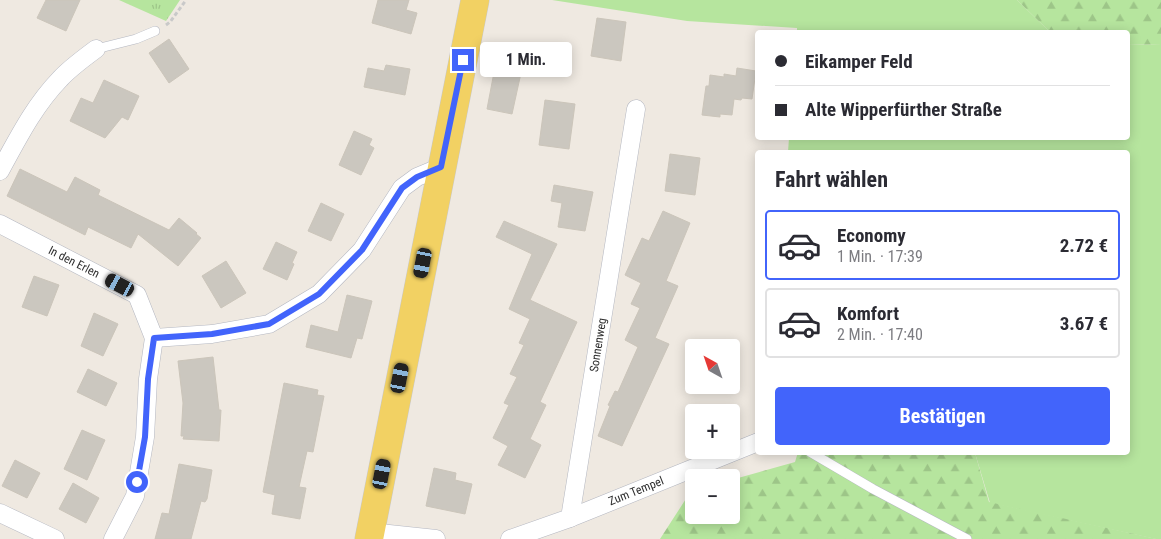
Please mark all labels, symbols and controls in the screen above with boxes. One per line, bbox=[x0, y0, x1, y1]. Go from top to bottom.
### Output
callout: 1 Min. bbox=[480, 42, 573, 78]
route end bbox=[452, 49, 474, 71]
text: 1 Min. bbox=[506, 50, 546, 69]
text: Eikamper Feld bbox=[805, 50, 913, 73]
text: Alte Wipperfürther Straße bbox=[805, 98, 1002, 121]
text: Fahrt wählen bbox=[775, 167, 888, 192]
icon: car bbox=[777, 223, 822, 268]
text: Economy bbox=[837, 224, 906, 247]
text: 2.72 € bbox=[1060, 234, 1108, 257]
street label: In den Erlen bbox=[46, 243, 102, 281]
car bbox=[412, 247, 433, 279]
text: 1 Min. · 17:39 bbox=[837, 247, 923, 266]
car bbox=[103, 271, 136, 299]
icon: car bbox=[777, 301, 822, 346]
text: Komfort bbox=[837, 302, 899, 325]
text: 3.67 € bbox=[1060, 312, 1108, 335]
street label: Sonnenweg bbox=[587, 317, 609, 373]
text: 2 Min. · 17:40 bbox=[837, 325, 923, 344]
north arrow bbox=[685, 339, 740, 394]
map controls bbox=[685, 339, 740, 524]
car bbox=[389, 362, 410, 394]
button: Bestätigen bbox=[775, 387, 1110, 445]
button: + bbox=[685, 404, 740, 459]
car bbox=[371, 458, 392, 490]
button: − bbox=[685, 469, 740, 524]
route start bbox=[126, 471, 148, 493]
street label: Zum Tempel bbox=[606, 474, 666, 508]

